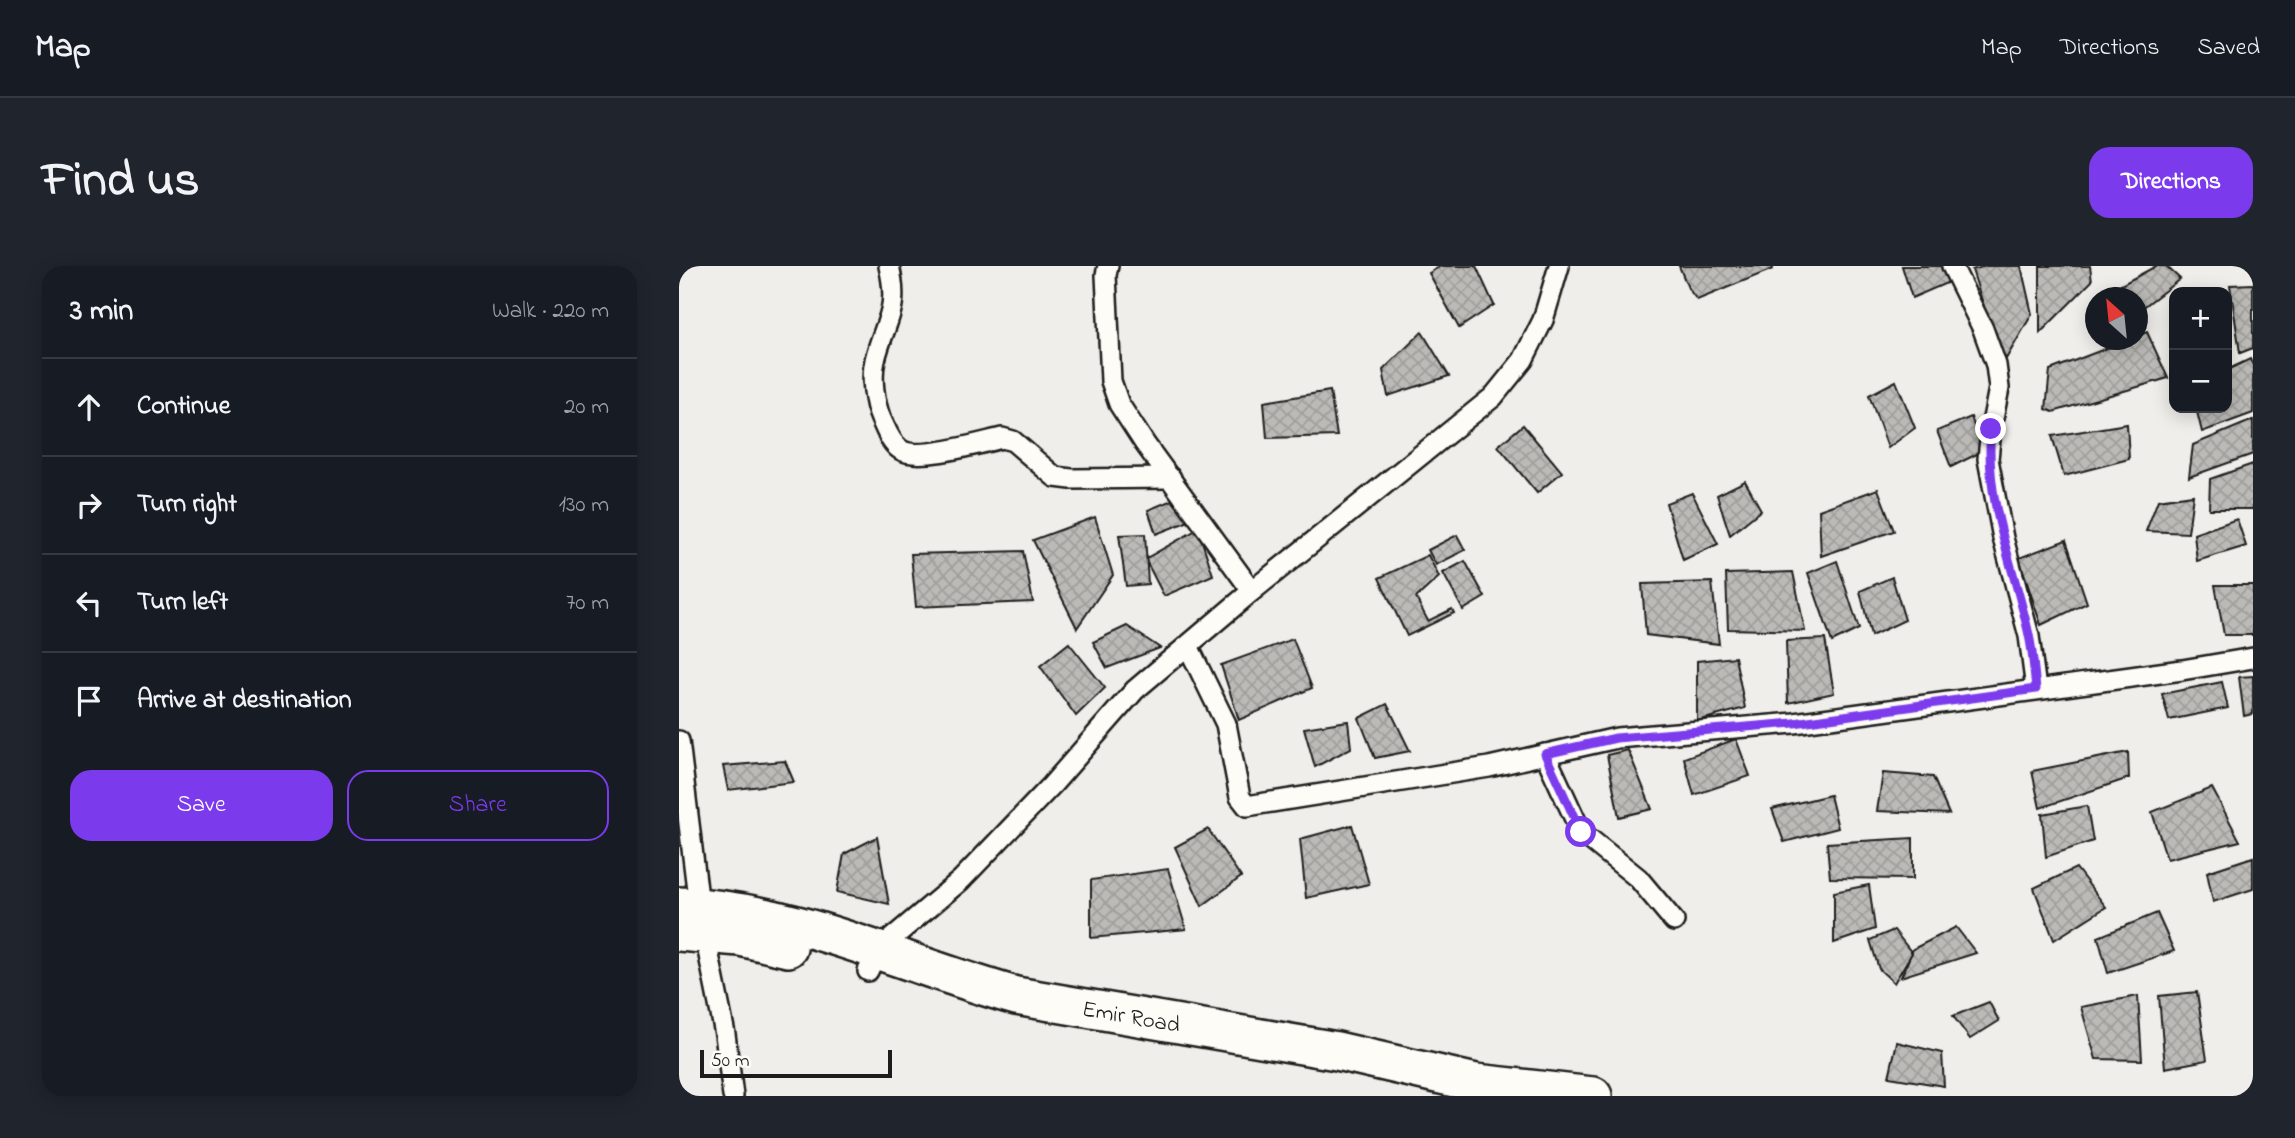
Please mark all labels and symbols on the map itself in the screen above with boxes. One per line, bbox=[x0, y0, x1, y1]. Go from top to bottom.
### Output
north arrow bbox=[2085, 287, 2148, 350]
route end bbox=[1975, 413, 2006, 444]
route start bbox=[1565, 816, 1596, 847]
street label: Emir Road bbox=[1079, 994, 1182, 1043]
scale bar bbox=[700, 1047, 893, 1079]

